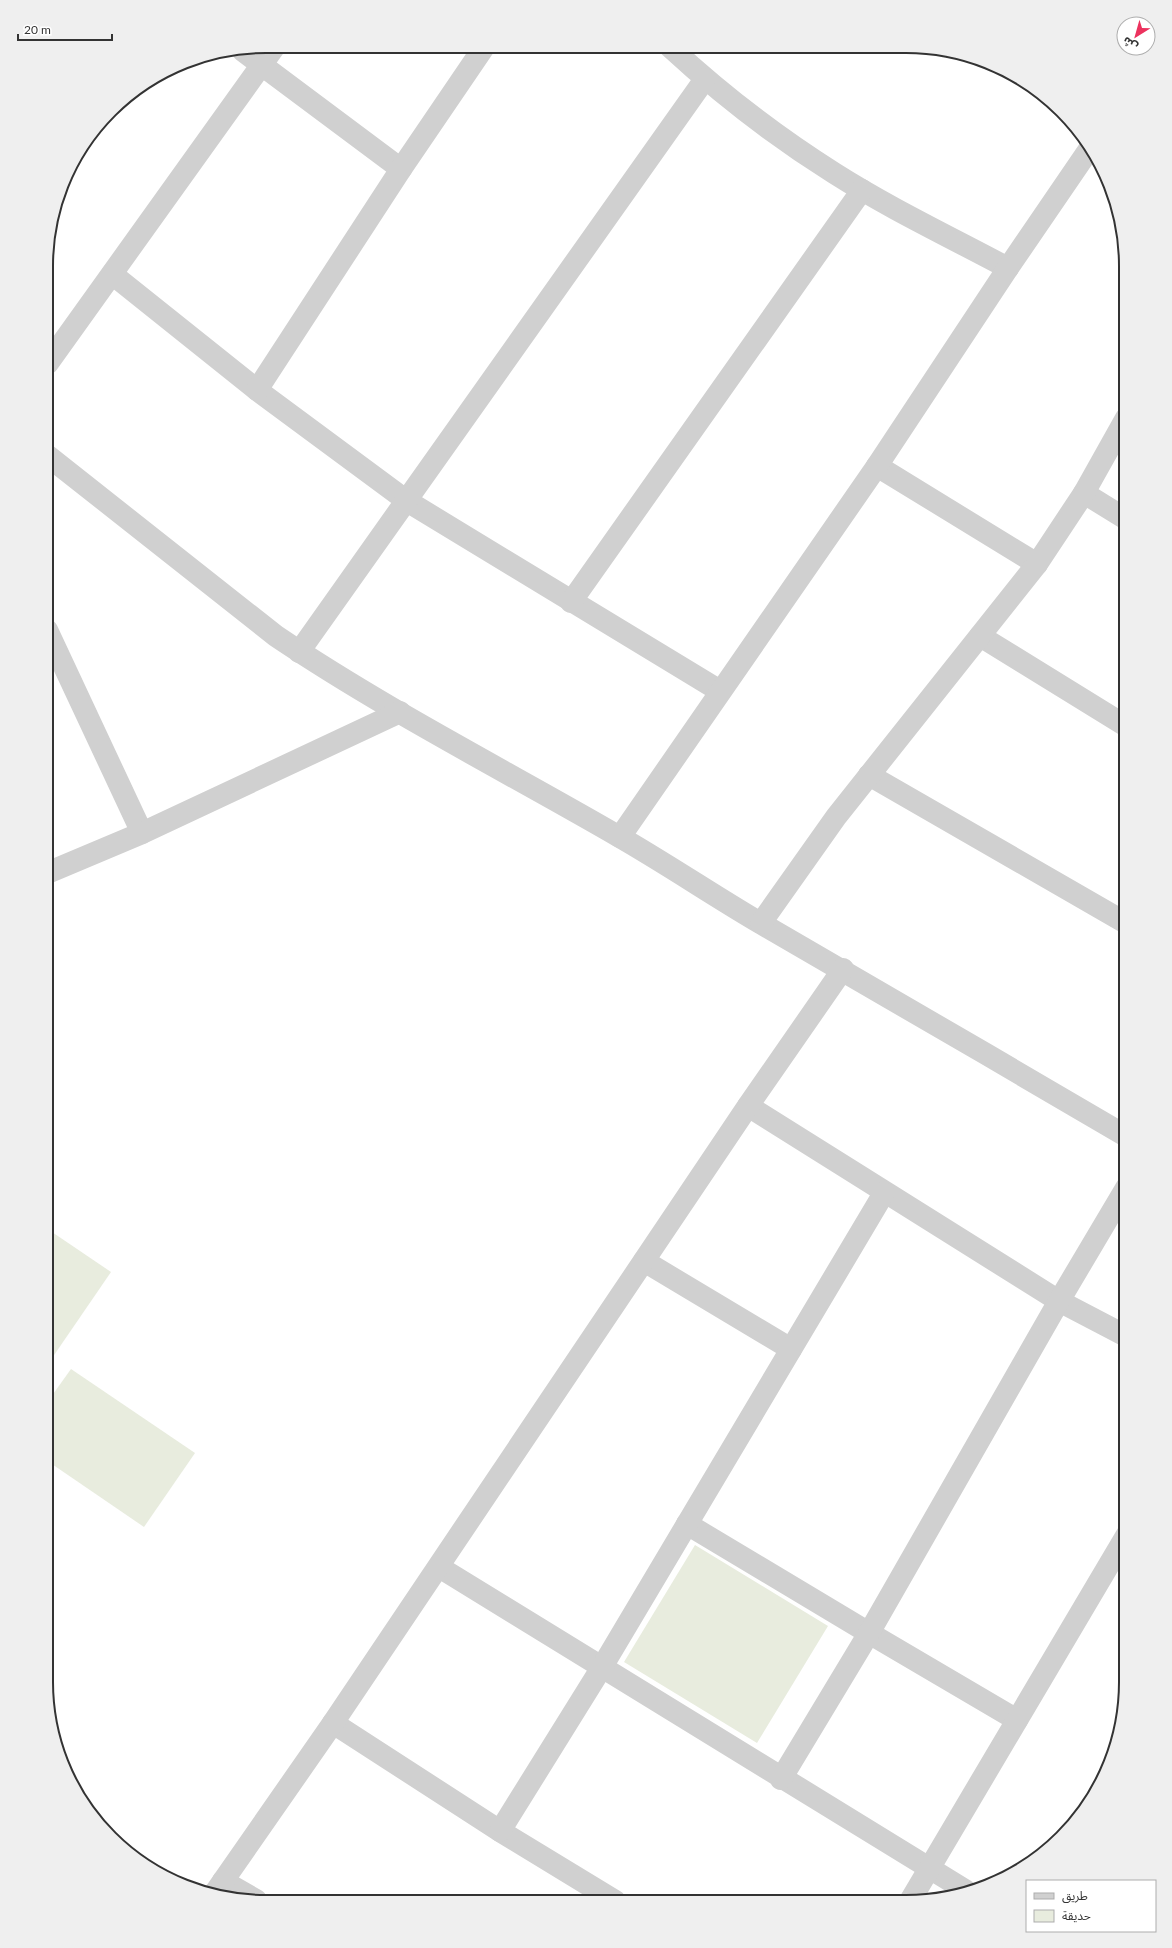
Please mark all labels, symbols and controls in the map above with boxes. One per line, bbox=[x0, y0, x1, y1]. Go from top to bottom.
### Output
scale bar bbox=[18, 16, 112, 42]
north arrow bbox=[1116, 16, 1156, 56]
text: 20 m bbox=[24, 22, 51, 37]
text: ش bbox=[1120, 34, 1140, 54]
legend bbox=[1026, 1880, 1156, 1932]
text: طريق bbox=[1062, 1888, 1088, 1904]
text: حديقة bbox=[1062, 1908, 1091, 1923]

